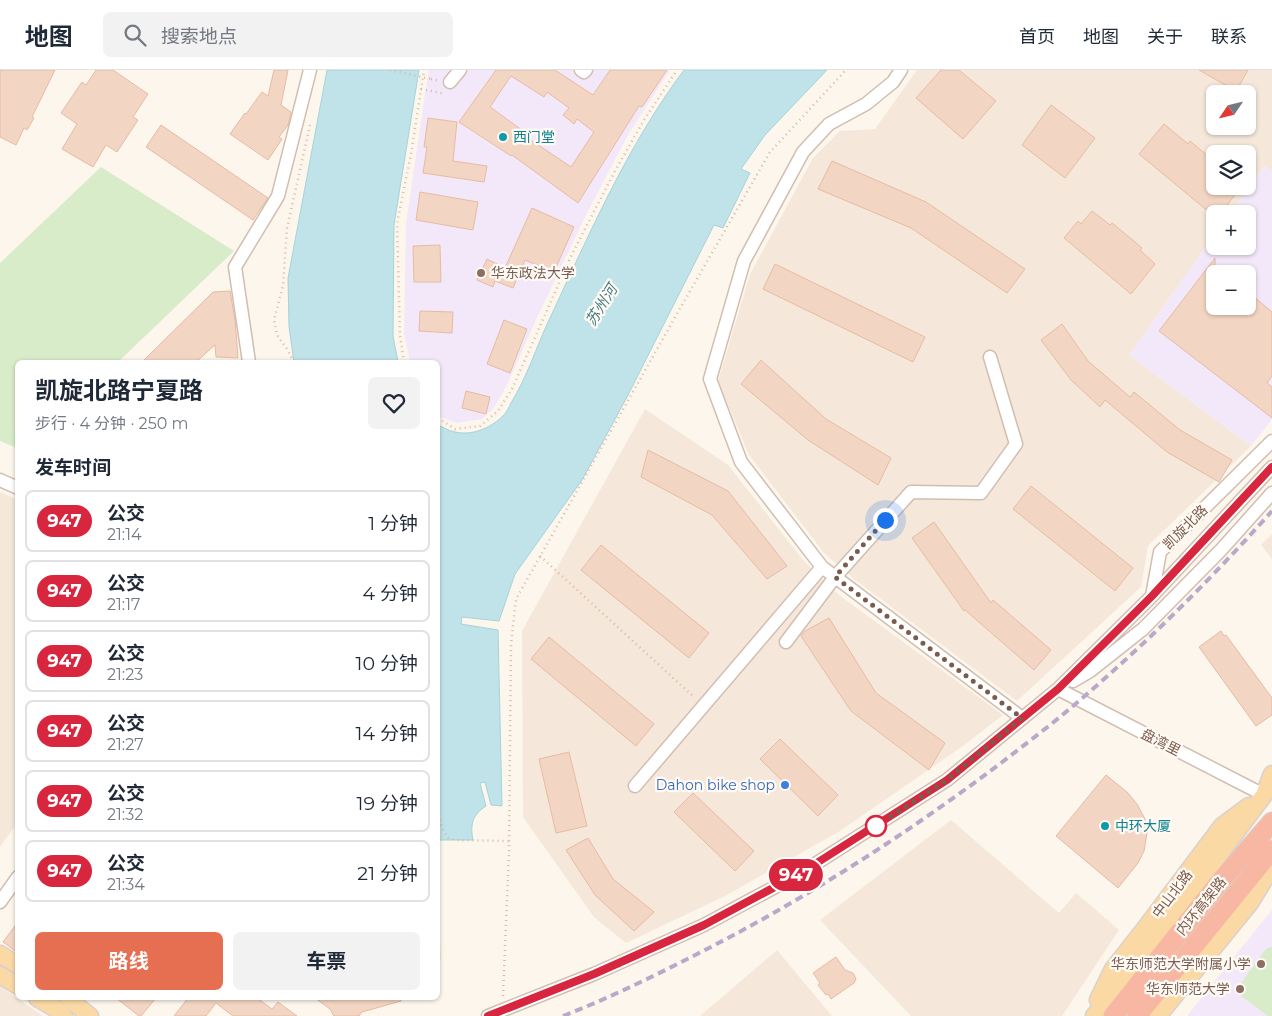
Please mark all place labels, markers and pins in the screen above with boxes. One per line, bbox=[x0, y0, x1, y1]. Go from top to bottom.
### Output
place label: 西门堂 bbox=[513, 128, 555, 146]
marker: 西门堂 bbox=[497, 131, 509, 143]
place label: 华东政法大学 bbox=[491, 264, 575, 282]
marker: 华东政法大学 bbox=[475, 267, 487, 279]
place label: Dahon bike shop bbox=[656, 776, 775, 794]
marker: Dahon bike shop bbox=[779, 779, 791, 791]
unlabelled marker bbox=[865, 815, 887, 837]
place label: 中环大厦 bbox=[1115, 817, 1171, 835]
marker: 中环大厦 bbox=[1099, 820, 1111, 832]
place label: 华东师范大学附属小学 bbox=[1111, 955, 1251, 973]
marker: 华东师范大学附属小学 bbox=[1255, 958, 1267, 970]
place label: 华东师范大学 bbox=[1146, 980, 1230, 998]
marker: 华东师范大学 bbox=[1234, 983, 1246, 995]

